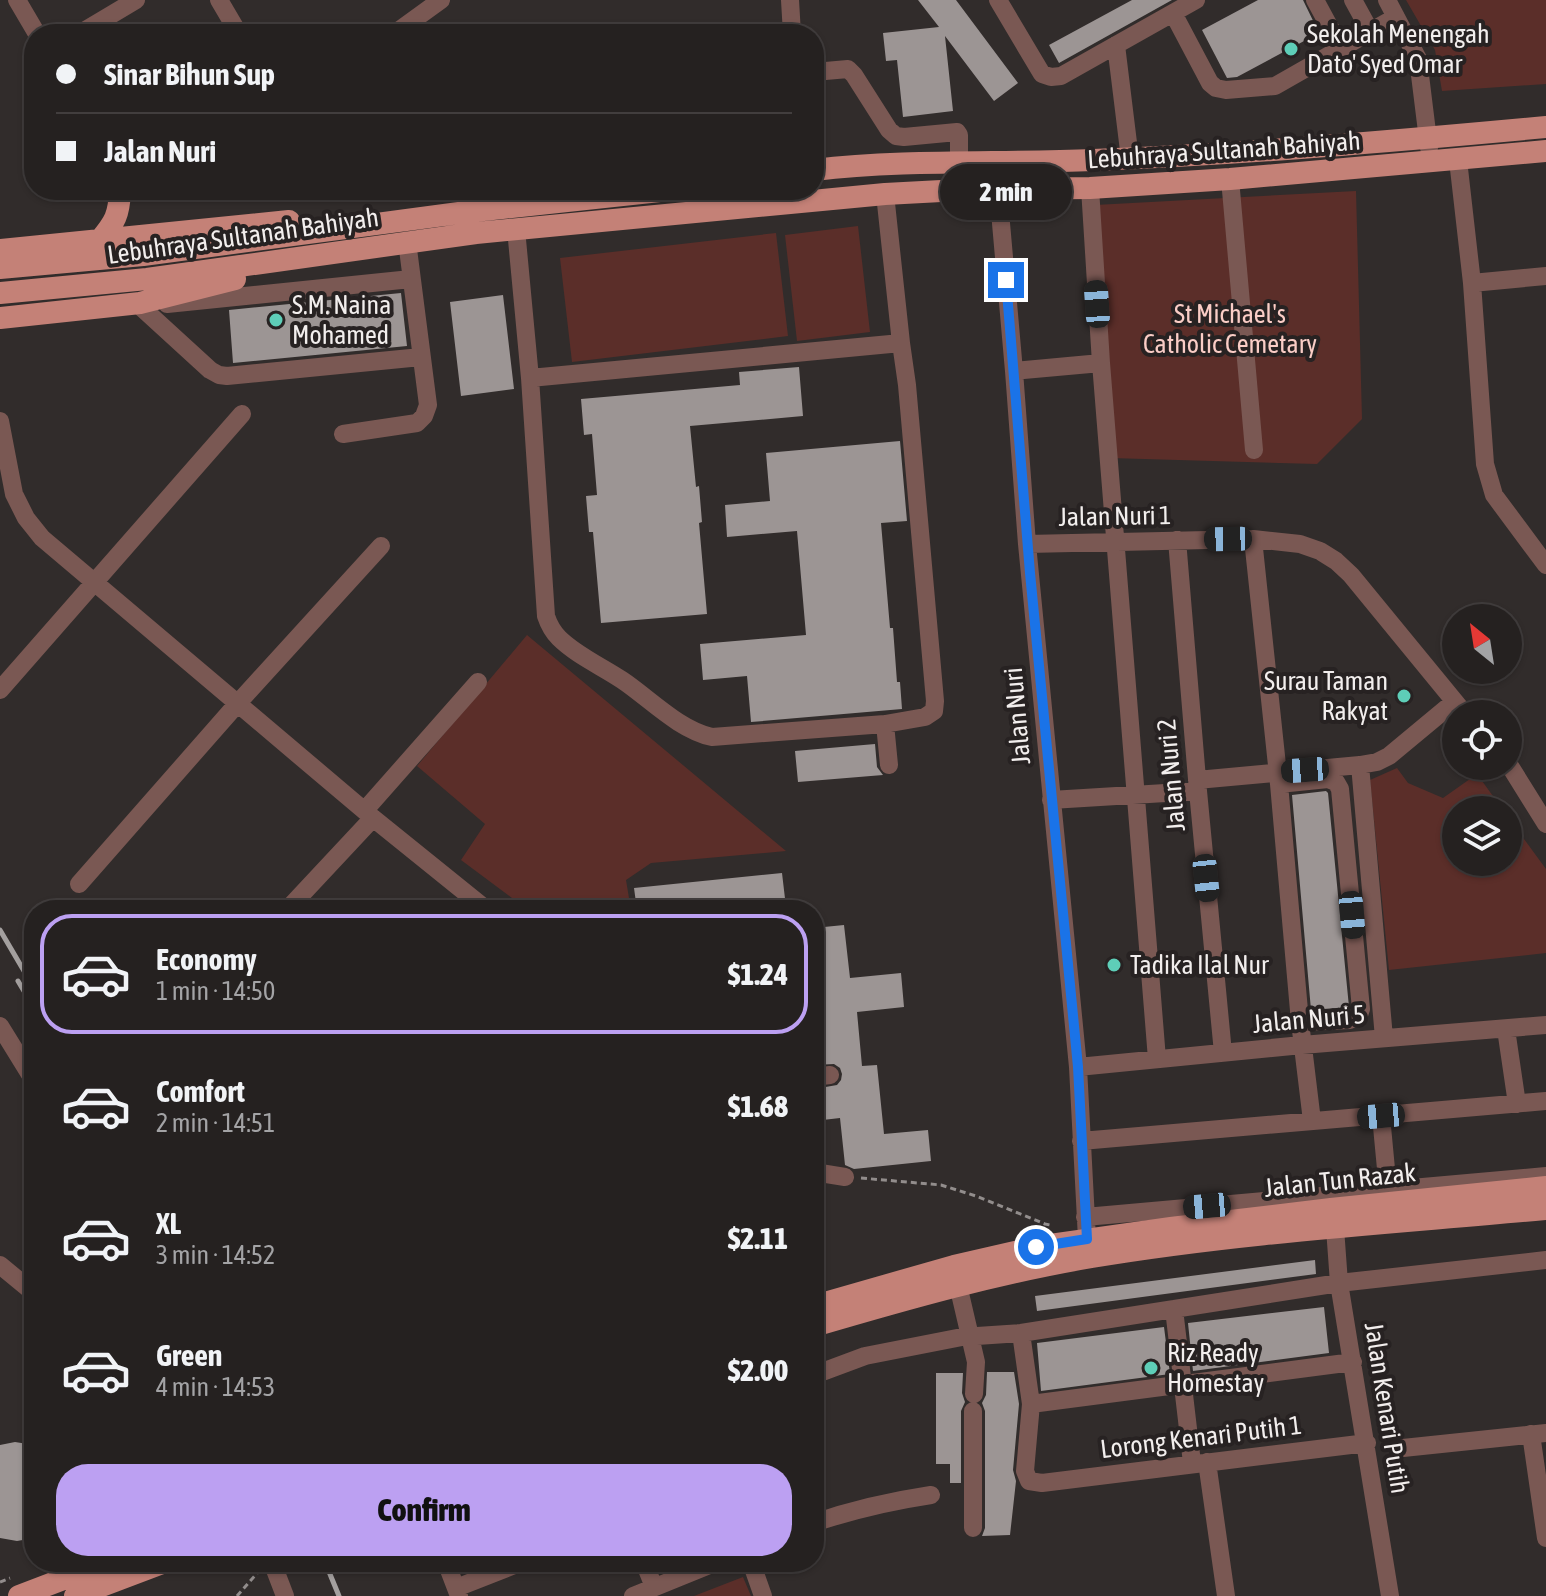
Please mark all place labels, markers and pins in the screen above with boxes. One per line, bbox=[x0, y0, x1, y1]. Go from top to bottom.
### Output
place label: Sekolah Menengah Dato' Syed Omar bbox=[1307, 19, 1490, 79]
marker: Sekolah Menengah Dato' Syed Omar bbox=[1282, 40, 1300, 58]
place label: S.M. Naina Mohamed bbox=[292, 290, 391, 350]
marker: S.M. Naina Mohamed bbox=[267, 311, 285, 329]
place label: Surau Taman Rakyat bbox=[1264, 666, 1388, 726]
marker: Surau Taman Rakyat bbox=[1395, 687, 1413, 705]
place label: Tadika Ilal Nur bbox=[1130, 950, 1269, 980]
marker: Tadika Ilal Nur bbox=[1105, 956, 1123, 974]
place label: Riz Ready Homestay bbox=[1167, 1338, 1265, 1398]
marker: Riz Ready Homestay bbox=[1142, 1359, 1160, 1377]

